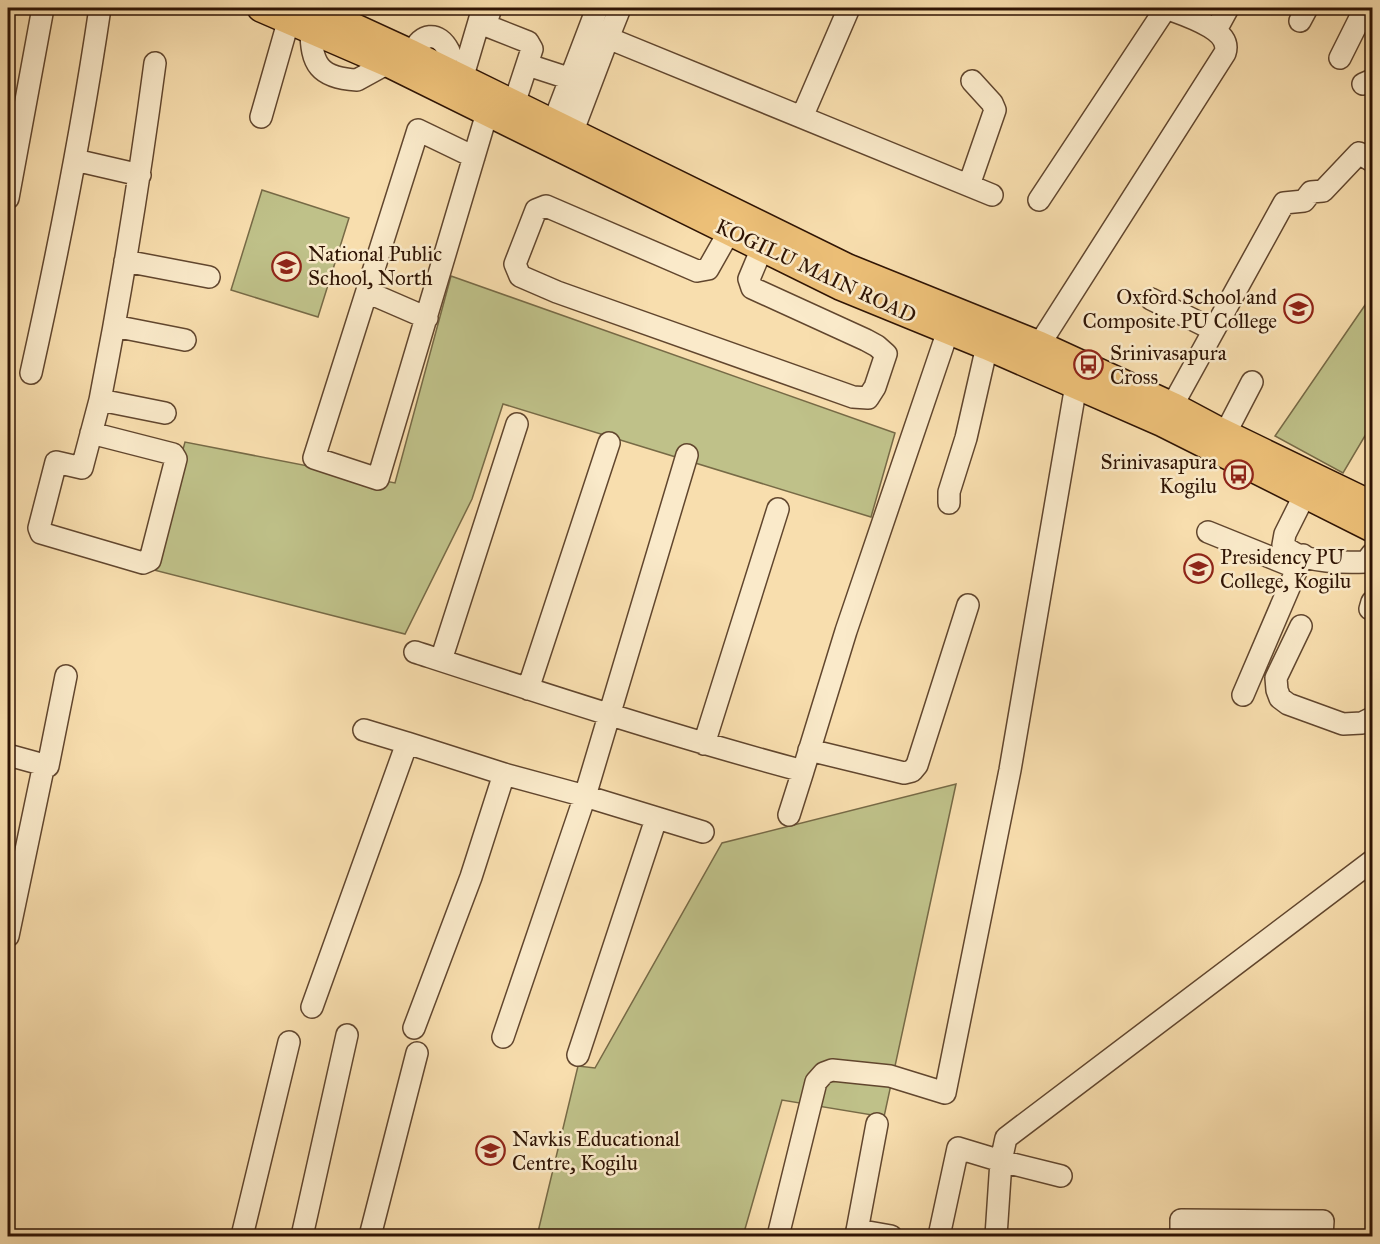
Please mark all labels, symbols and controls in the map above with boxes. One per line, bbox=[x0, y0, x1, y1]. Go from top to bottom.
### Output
street label: KOGILU MAIN ROAD bbox=[711, 213, 921, 329]
place label: National Public School, North bbox=[308, 241, 442, 291]
school or university icon: National Public School, North bbox=[271, 250, 303, 282]
place label: Oxford School and Composite PU College bbox=[1082, 284, 1277, 334]
school or university icon: Oxford School and Composite PU College bbox=[1282, 293, 1314, 325]
place label: Srinivasapura Cross bbox=[1110, 340, 1227, 390]
bus stop icon: Srinivasapura Cross bbox=[1073, 349, 1105, 381]
place label: Srinivasapura Kogilu bbox=[1101, 449, 1217, 499]
bus stop icon: Srinivasapura Kogilu bbox=[1222, 458, 1254, 490]
place label: Presidency PU College, Kogilu bbox=[1220, 544, 1351, 594]
school or university icon: Presidency PU College, Kogilu bbox=[1183, 553, 1215, 585]
place label: Navkis Educational Centre, Kogilu bbox=[512, 1126, 680, 1176]
school or university icon: Navkis Educational Centre, Kogilu bbox=[475, 1135, 507, 1167]

